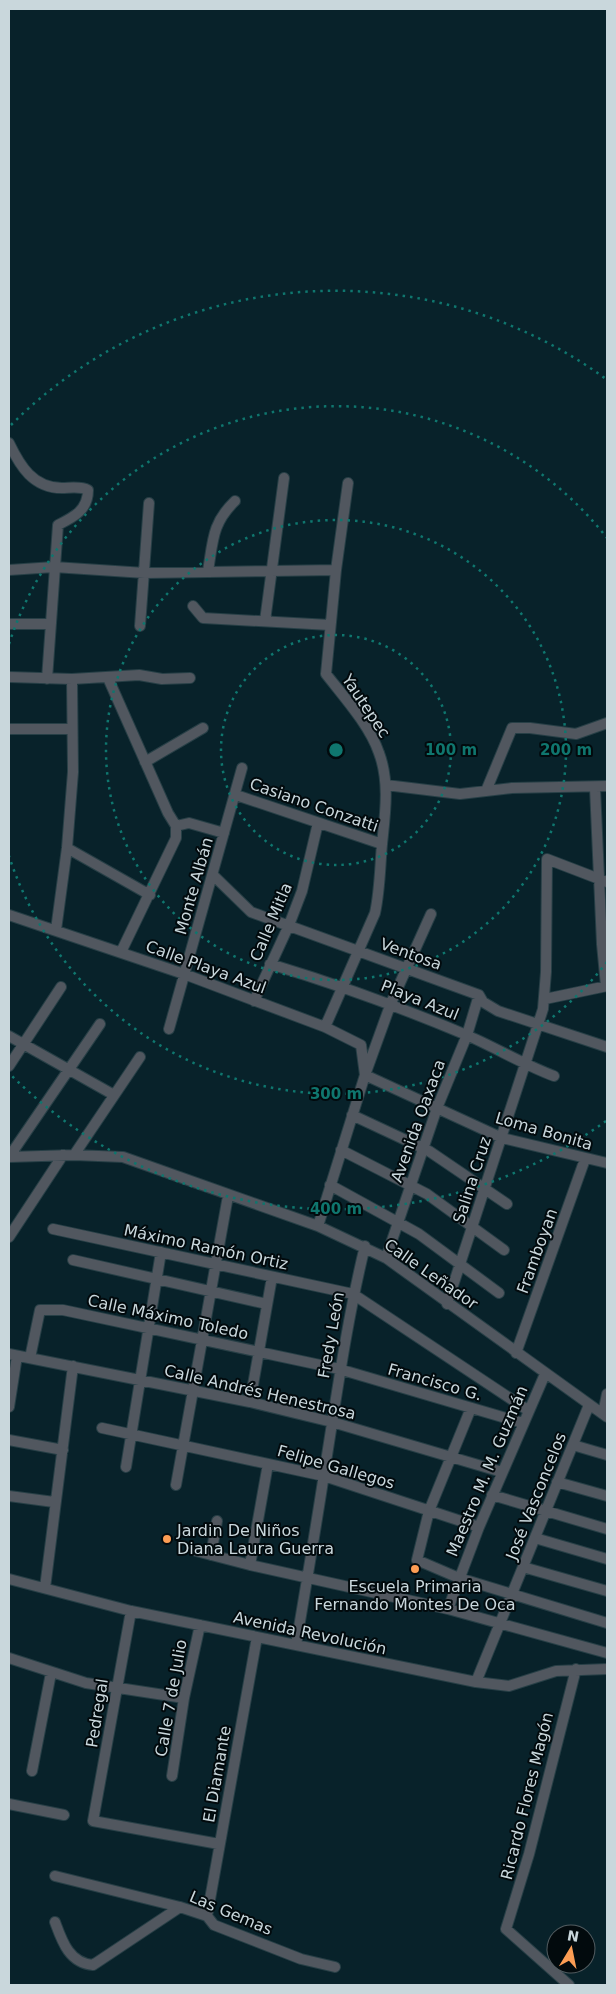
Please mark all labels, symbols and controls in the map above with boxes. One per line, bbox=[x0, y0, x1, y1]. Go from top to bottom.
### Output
street label: Yautepec bbox=[337, 670, 394, 741]
centre of rings bbox=[327, 741, 345, 759]
text: 100 m bbox=[425, 741, 477, 759]
text: 200 m bbox=[540, 741, 592, 759]
street label: Casiano Conzatti bbox=[247, 774, 381, 836]
street label: Monte Albán bbox=[171, 835, 217, 937]
street label: Calle Mitla bbox=[246, 880, 296, 964]
street label: Ventosa bbox=[378, 934, 444, 974]
street label: Calle Playa Azul bbox=[143, 936, 269, 998]
street label: Playa Azul bbox=[378, 976, 462, 1024]
street label: Avenida Oaxaca bbox=[387, 1057, 449, 1185]
text: 300 m bbox=[310, 1085, 362, 1103]
street label: Loma Bonita bbox=[493, 1108, 595, 1154]
street label: Salina Cruz bbox=[449, 1134, 495, 1226]
text: 400 m bbox=[310, 1200, 362, 1218]
street label: Framboyan bbox=[513, 1206, 561, 1296]
street label: Máximo Ramón Ortiz bbox=[122, 1220, 290, 1274]
street label: Calle Leñador bbox=[381, 1235, 482, 1313]
street label: Fredy León bbox=[314, 1290, 348, 1380]
street label: Calle Máximo Toledo bbox=[86, 1291, 250, 1343]
street label: Francisco G. bbox=[386, 1359, 484, 1405]
street label: Calle Andrés Henestrosa bbox=[162, 1361, 358, 1423]
street label: Maestro M. M. Guzmán bbox=[442, 1383, 532, 1559]
street label: José Vasconcelos bbox=[501, 1430, 570, 1563]
street label: Felipe Gallegos bbox=[275, 1441, 397, 1493]
place label: Jardin De Niños Diana Laura Guerra bbox=[176, 1521, 334, 1558]
marker: Jardin De Niños Diana Laura Guerra bbox=[161, 1533, 173, 1545]
marker: Escuela Primaria Fernando Montes De Oca bbox=[409, 1563, 421, 1575]
place label: Escuela Primaria Fernando Montes De Oca bbox=[314, 1577, 516, 1614]
street label: Avenida Revolución bbox=[232, 1607, 388, 1659]
street label: Calle 7 de Julio bbox=[151, 1638, 191, 1758]
street label: Pedregal bbox=[82, 1677, 112, 1749]
street label: Ricardo Flores Magón bbox=[497, 1710, 557, 1882]
street label: El Diamante bbox=[199, 1724, 235, 1824]
street label: Las Gemas bbox=[187, 1887, 275, 1939]
north arrow bbox=[546, 1924, 596, 1974]
text: N bbox=[566, 1927, 580, 1945]

